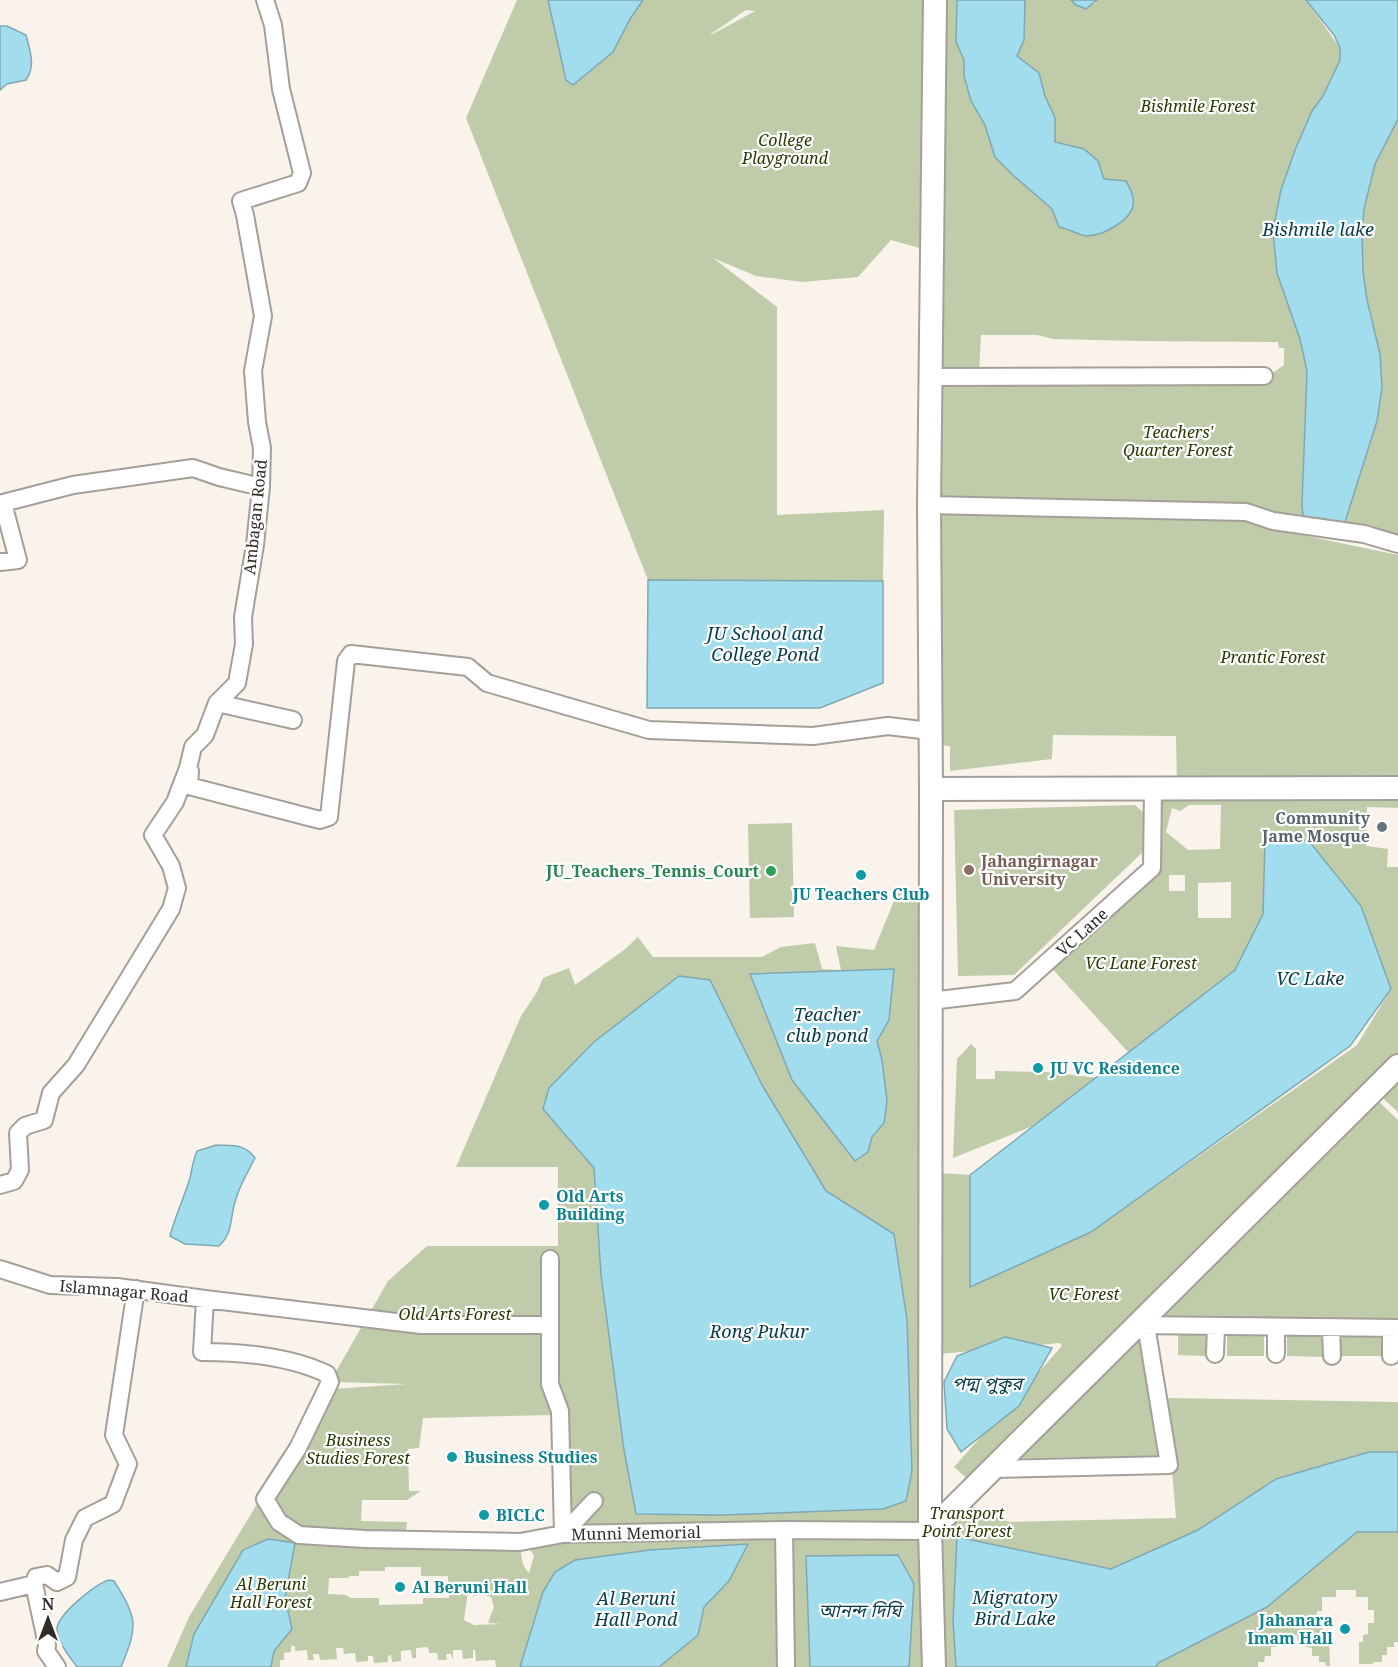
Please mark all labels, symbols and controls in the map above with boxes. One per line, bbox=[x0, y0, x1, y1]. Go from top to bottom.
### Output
park label: Bishmile Forest bbox=[1140, 95, 1256, 117]
park label: College Playground bbox=[741, 129, 829, 169]
water label: Bishmile lake bbox=[1261, 217, 1374, 241]
park label: Teachers' Quarter Forest bbox=[1123, 421, 1233, 461]
street label: Ambagan Road bbox=[238, 458, 272, 576]
water label: JU School and College Pond bbox=[704, 621, 824, 666]
park label: Prantic Forest bbox=[1220, 646, 1326, 668]
place label: Community Jame Mosque bbox=[1261, 807, 1371, 847]
marker: Community Jame Mosque bbox=[1375, 820, 1389, 834]
place label: Jahangirnagar University bbox=[980, 850, 1099, 890]
place label: JU_Teachers_Tennis_Court bbox=[545, 860, 760, 882]
marker: Jahangirnagar University bbox=[962, 863, 976, 877]
marker: JU_Teachers_Tennis_Court bbox=[764, 864, 778, 878]
marker: JU Teachers Club bbox=[854, 868, 868, 882]
place label: JU Teachers Club bbox=[792, 883, 929, 905]
street label: VC Lane bbox=[1051, 903, 1113, 961]
park label: VC Lane Forest bbox=[1085, 952, 1197, 974]
water label: VC Lake bbox=[1276, 966, 1344, 990]
water label: Teacher club pond bbox=[786, 1002, 868, 1047]
place label: JU VC Residence bbox=[1049, 1057, 1180, 1079]
marker: JU VC Residence bbox=[1031, 1061, 1045, 1075]
place label: Old Arts Building bbox=[556, 1185, 624, 1225]
marker: Old Arts Building bbox=[537, 1198, 551, 1212]
street label: Islamnagar Road bbox=[59, 1274, 190, 1308]
park label: VC Forest bbox=[1048, 1283, 1120, 1305]
park label: Old Arts Forest bbox=[399, 1303, 511, 1325]
water label: Rong Pukur bbox=[708, 1319, 809, 1343]
water label: পদ্ম পুকুর bbox=[952, 1371, 1025, 1395]
park label: Business Studies Forest bbox=[306, 1429, 410, 1469]
place label: Business Studies bbox=[464, 1446, 598, 1468]
marker: Business Studies bbox=[445, 1450, 459, 1464]
park label: Transport Point Forest bbox=[921, 1502, 1012, 1542]
place label: BICLC bbox=[496, 1504, 545, 1526]
marker: BICLC bbox=[477, 1508, 491, 1522]
street label: Munni Memorial bbox=[571, 1521, 701, 1545]
park label: Al Beruni Hall Forest bbox=[229, 1573, 312, 1613]
place label: Al Beruni Hall bbox=[412, 1576, 528, 1598]
marker: Al Beruni Hall bbox=[393, 1580, 407, 1594]
water label: Migratory Bird Lake bbox=[971, 1585, 1058, 1630]
water label: Al Beruni Hall Pond bbox=[593, 1586, 678, 1631]
north arrow bbox=[18, 1589, 78, 1649]
text: N bbox=[42, 1593, 55, 1615]
water label: আনন্দ দিঘি bbox=[819, 1598, 905, 1622]
place label: Jahanara Imam Hall bbox=[1247, 1609, 1333, 1649]
marker: Jahanara Imam Hall bbox=[1338, 1622, 1352, 1636]

